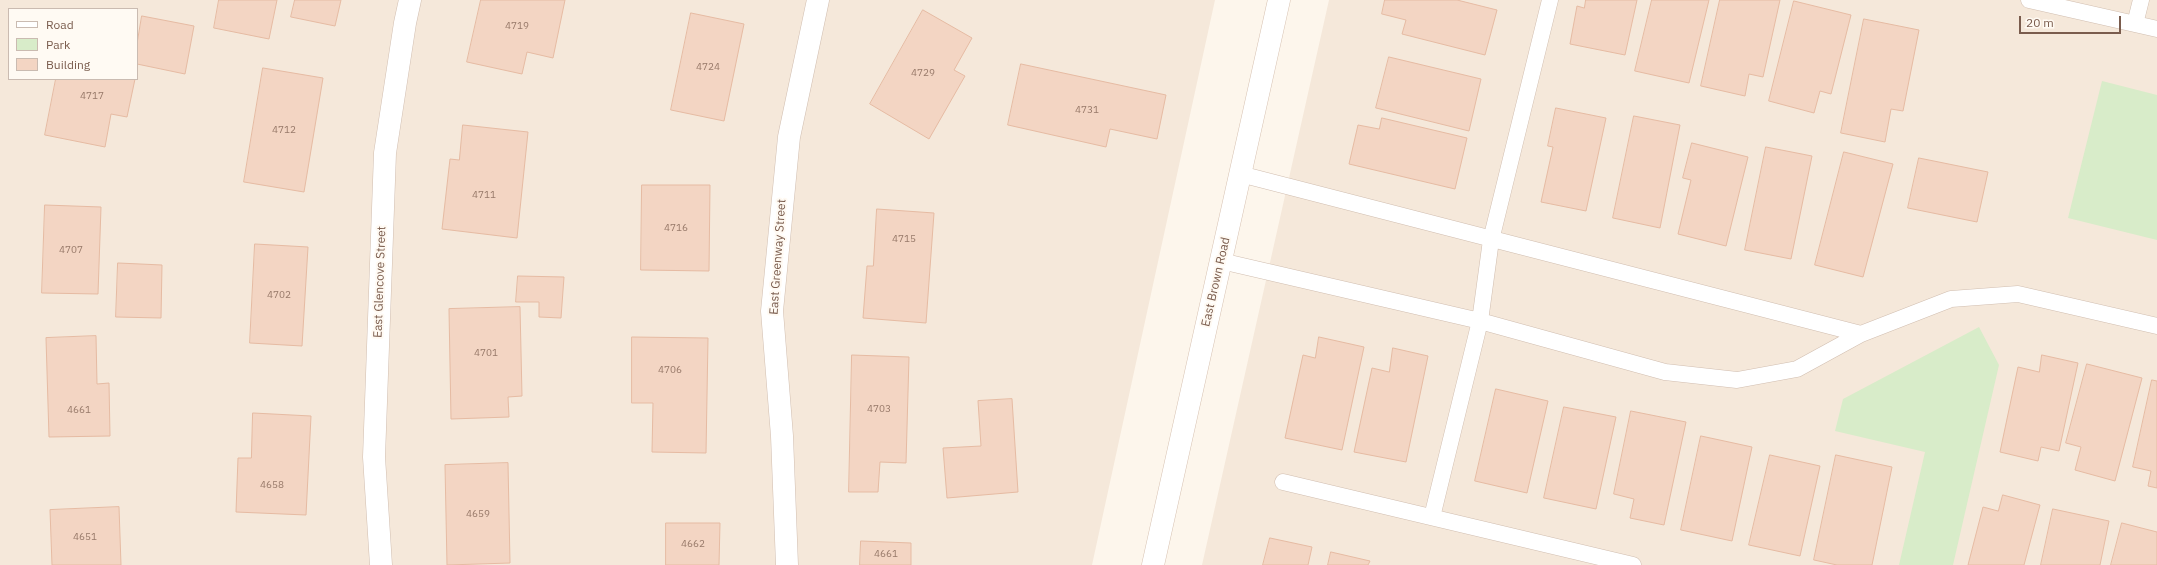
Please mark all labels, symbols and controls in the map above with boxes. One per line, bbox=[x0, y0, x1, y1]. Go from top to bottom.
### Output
legend bbox=[8, 8, 138, 80]
scale bar bbox=[2021, 8, 2123, 34]
text: 20 m bbox=[2026, 15, 2054, 30]
text: Road bbox=[46, 17, 74, 32]
house number: 4719 bbox=[505, 20, 529, 32]
text: Park bbox=[46, 37, 70, 52]
text: Building bbox=[46, 57, 90, 72]
house number: 4724 bbox=[696, 61, 720, 73]
house number: 4729 bbox=[911, 67, 935, 79]
house number: 4717 bbox=[80, 90, 104, 102]
house number: 4731 bbox=[1075, 104, 1099, 116]
house number: 4712 bbox=[272, 124, 296, 136]
house number: 4711 bbox=[472, 189, 496, 201]
street label: East Greenway Street bbox=[767, 199, 789, 315]
house number: 4716 bbox=[664, 222, 688, 234]
street label: East Glencove Street bbox=[371, 226, 389, 338]
house number: 4715 bbox=[892, 233, 916, 245]
street label: East Brown Road bbox=[1199, 236, 1233, 328]
house number: 4707 bbox=[59, 244, 83, 256]
house number: 4702 bbox=[267, 289, 291, 301]
house number: 4701 bbox=[474, 347, 498, 359]
house number: 4706 bbox=[658, 364, 682, 376]
house number: 4703 bbox=[867, 403, 891, 415]
house number: 4661 bbox=[67, 404, 91, 416]
house number: 4658 bbox=[260, 479, 284, 491]
house number: 4659 bbox=[466, 508, 490, 520]
house number: 4651 bbox=[73, 531, 97, 543]
house number: 4662 bbox=[681, 538, 705, 550]
house number: 4661 bbox=[874, 548, 898, 560]

